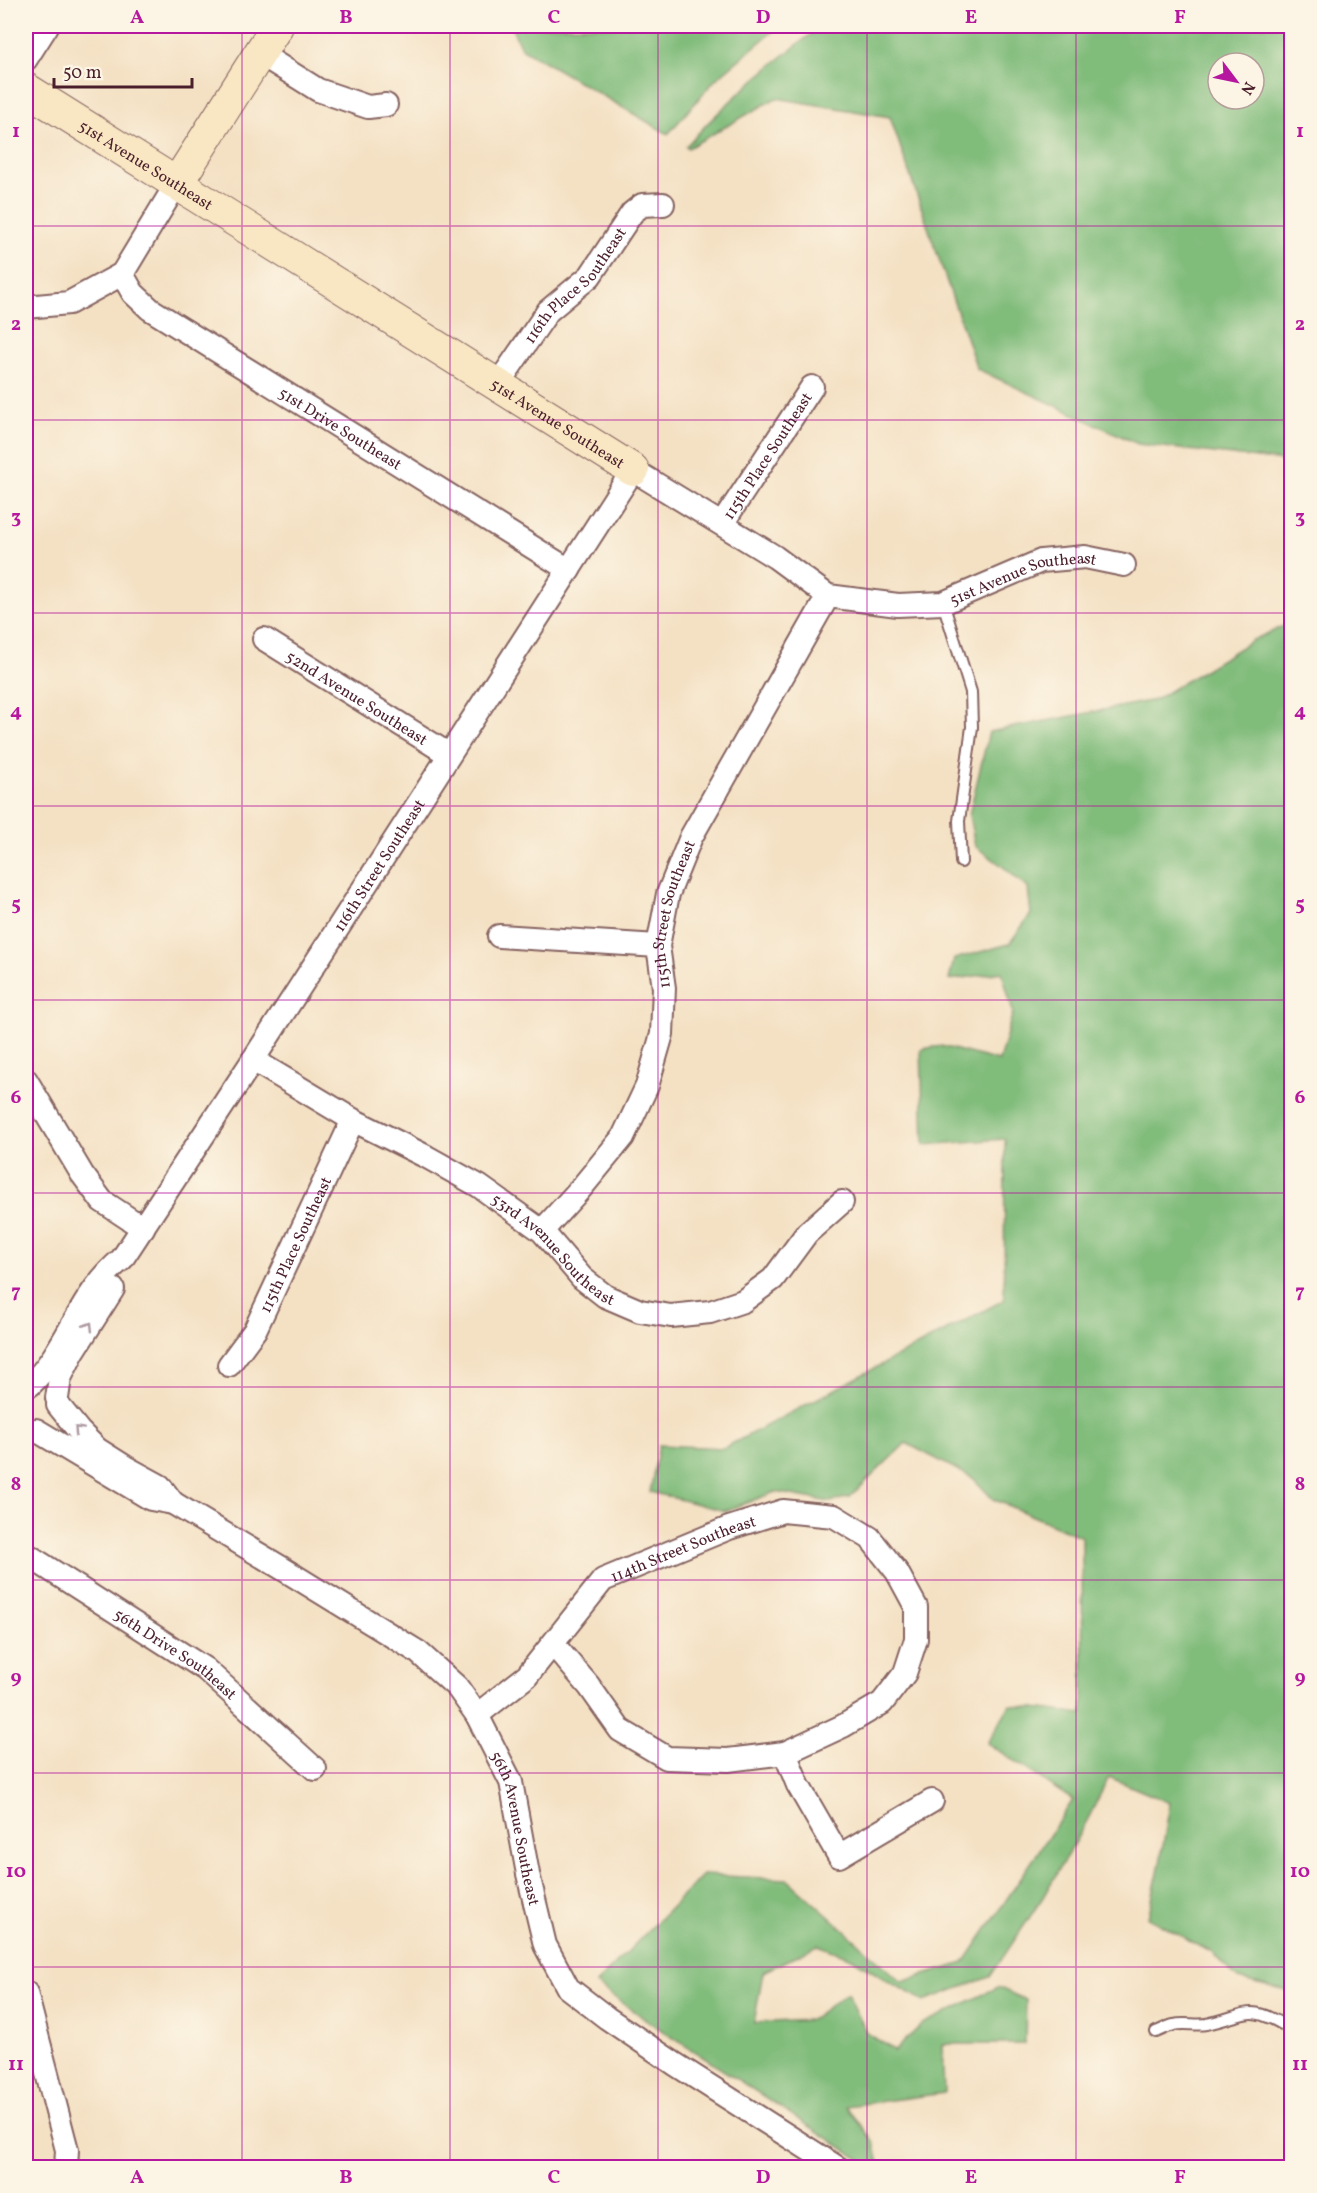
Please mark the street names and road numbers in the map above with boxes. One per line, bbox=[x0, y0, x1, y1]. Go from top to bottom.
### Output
street label: 51st Avenue Southeast bbox=[74, 116, 217, 217]
street label: 116th Place Southeast bbox=[520, 223, 633, 349]
street label: 51st Avenue Southeast bbox=[485, 374, 629, 475]
street label: 51st Drive Southeast bbox=[274, 383, 406, 476]
street label: 115th Place Southeast bbox=[719, 388, 819, 525]
street label: 51st Avenue Southeast bbox=[947, 548, 1099, 612]
street label: 52nd Avenue Southeast bbox=[281, 646, 432, 752]
street label: 116th Street Southeast bbox=[329, 795, 431, 937]
street label: 115th Street Southeast bbox=[648, 837, 702, 990]
street label: 115th Place Southeast bbox=[255, 1173, 338, 1317]
street label: 53rd Avenue Southeast bbox=[486, 1189, 618, 1312]
street label: 114th Street Southeast bbox=[607, 1511, 759, 1589]
street label: 56th Drive Southeast bbox=[109, 1604, 241, 1706]
street label: 56th Avenue Southeast bbox=[484, 1748, 544, 1908]

